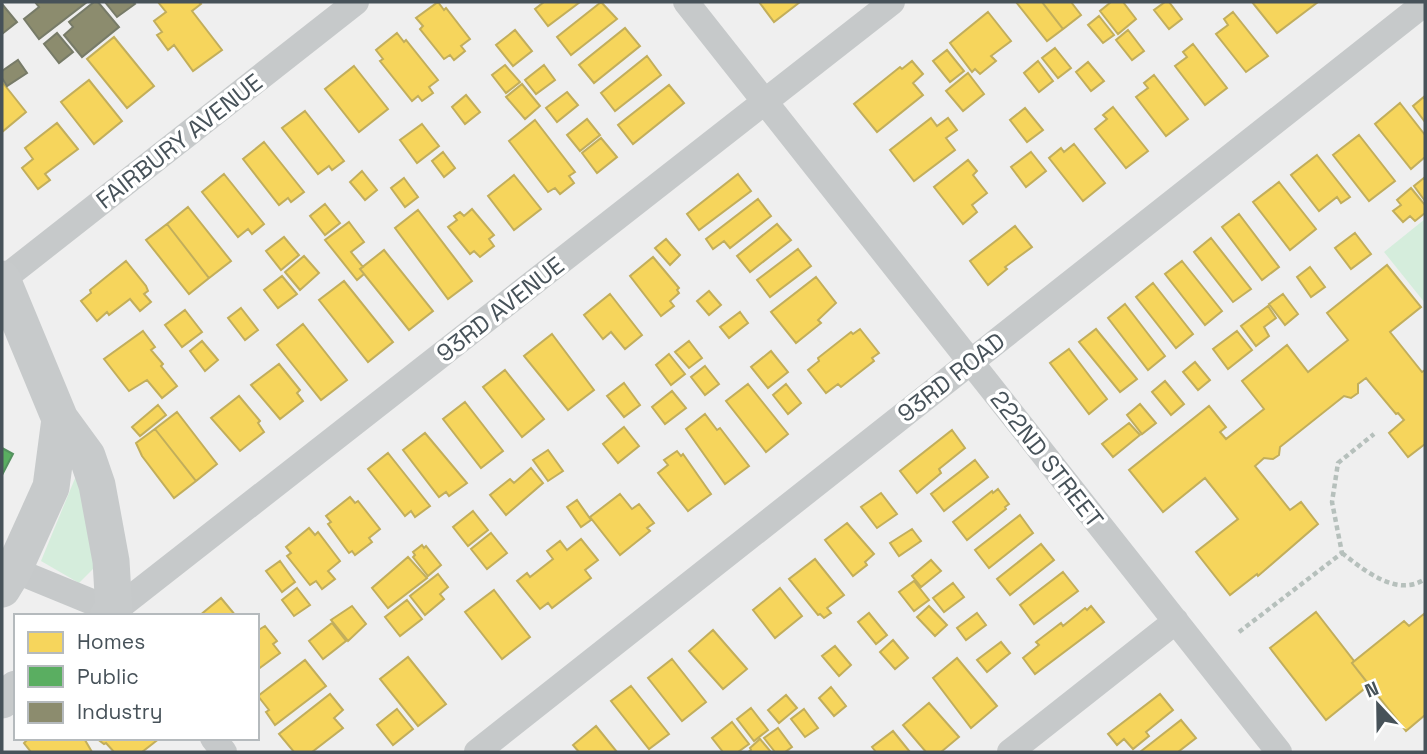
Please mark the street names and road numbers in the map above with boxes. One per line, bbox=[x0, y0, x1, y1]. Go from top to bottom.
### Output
street label: FAIRBURY AVENUE bbox=[90, 66, 268, 216]
street label: 93RD AVENUE bbox=[430, 249, 570, 369]
street label: 93RD ROAD bbox=[891, 325, 1011, 429]
street label: 222ND STREET bbox=[984, 384, 1110, 534]

